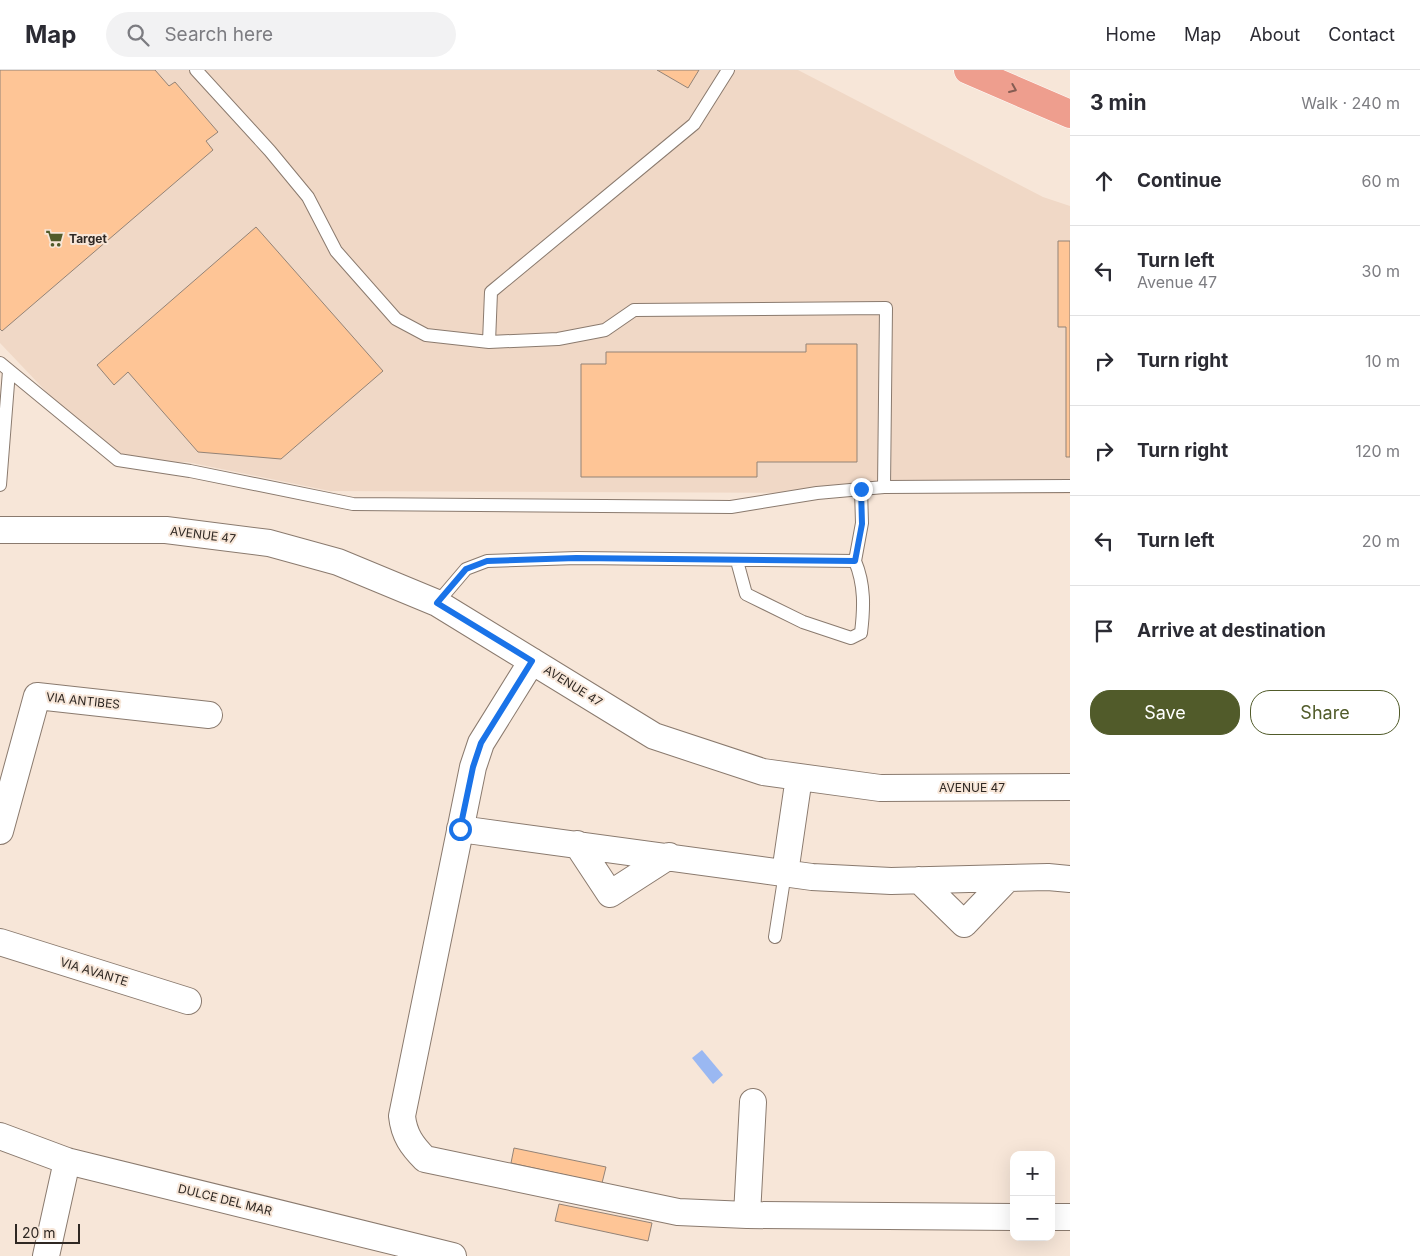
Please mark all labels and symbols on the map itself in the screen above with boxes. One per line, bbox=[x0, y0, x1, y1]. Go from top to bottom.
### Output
one-way arrow bbox=[1008, 83, 1017, 94]
supermarket icon: Target bbox=[45, 229, 65, 249]
place label: Target bbox=[69, 231, 107, 246]
route end bbox=[850, 478, 873, 501]
street label: AVENUE 47 bbox=[169, 523, 237, 546]
street label: AVENUE 47 bbox=[541, 662, 605, 710]
street label: VIA ANTIBES bbox=[45, 689, 121, 712]
street label: AVENUE 47 bbox=[939, 780, 1005, 795]
route start bbox=[449, 818, 472, 841]
street label: VIA AVANTE bbox=[58, 954, 130, 989]
street label: DULCE DEL MAR bbox=[177, 1181, 274, 1219]
scale bar bbox=[15, 1221, 80, 1244]

